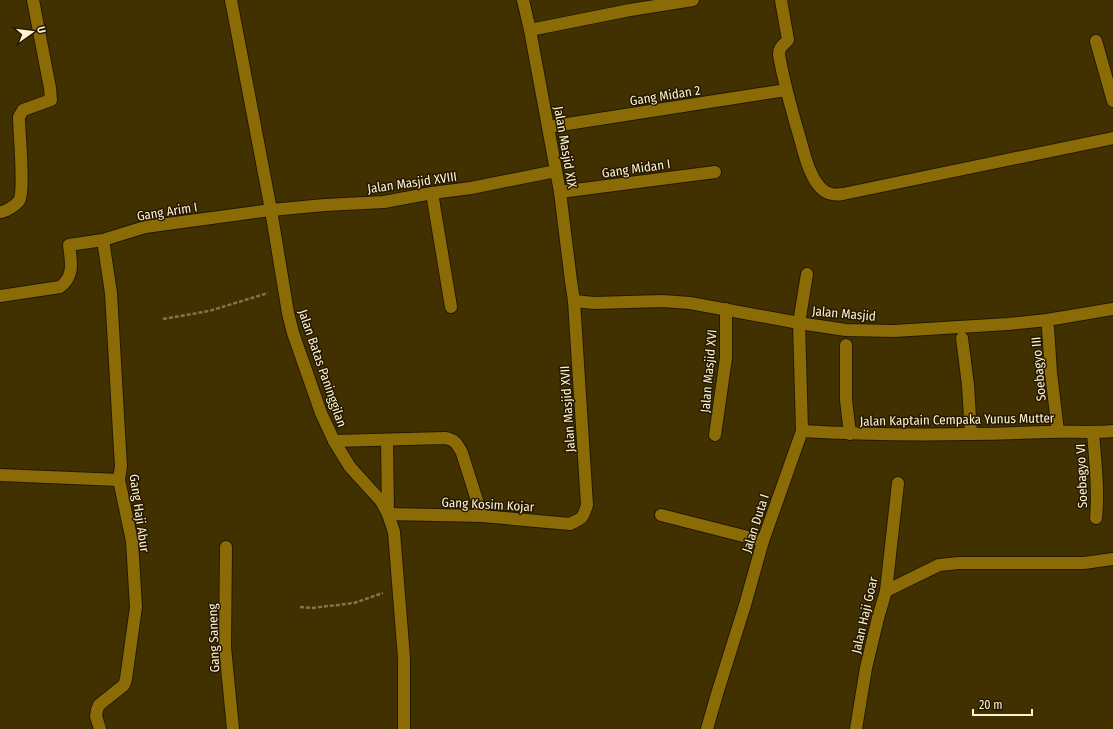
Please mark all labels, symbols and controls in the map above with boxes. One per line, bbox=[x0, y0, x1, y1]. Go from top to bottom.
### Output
north arrow bbox=[12, 12, 52, 52]
text: U bbox=[34, 25, 48, 34]
street label: Gang Midan 2 bbox=[629, 82, 702, 108]
street label: Jalan Masjid XIX bbox=[551, 105, 580, 190]
street label: Gang Midan I bbox=[601, 156, 671, 181]
street label: Jalan Masjid XVIII bbox=[366, 169, 458, 196]
street label: Gang Arim I bbox=[136, 199, 198, 224]
street label: Jalan Masjid bbox=[811, 303, 877, 324]
street label: Jalan Batas Paninggilan bbox=[295, 307, 350, 429]
street label: Jalan Masjid XVI bbox=[697, 329, 720, 413]
street label: Soebagyo III bbox=[1028, 336, 1049, 402]
street label: Jalan Masjid XVII bbox=[557, 365, 578, 453]
street label: Jalan Kaptain Cempaka Yunus Mutter bbox=[860, 410, 1055, 429]
street label: Soebagyo VI bbox=[1073, 443, 1090, 508]
street label: Gang Haji Abur bbox=[127, 473, 152, 554]
street label: Jalan Duta I bbox=[739, 492, 772, 554]
street label: Gang Kosim Kojar bbox=[441, 495, 535, 514]
street label: Jalan Haji Goar bbox=[848, 575, 881, 655]
street label: Gang Saneng bbox=[205, 602, 222, 673]
scale bar bbox=[973, 691, 1032, 717]
text: 20 m bbox=[979, 698, 1003, 712]

